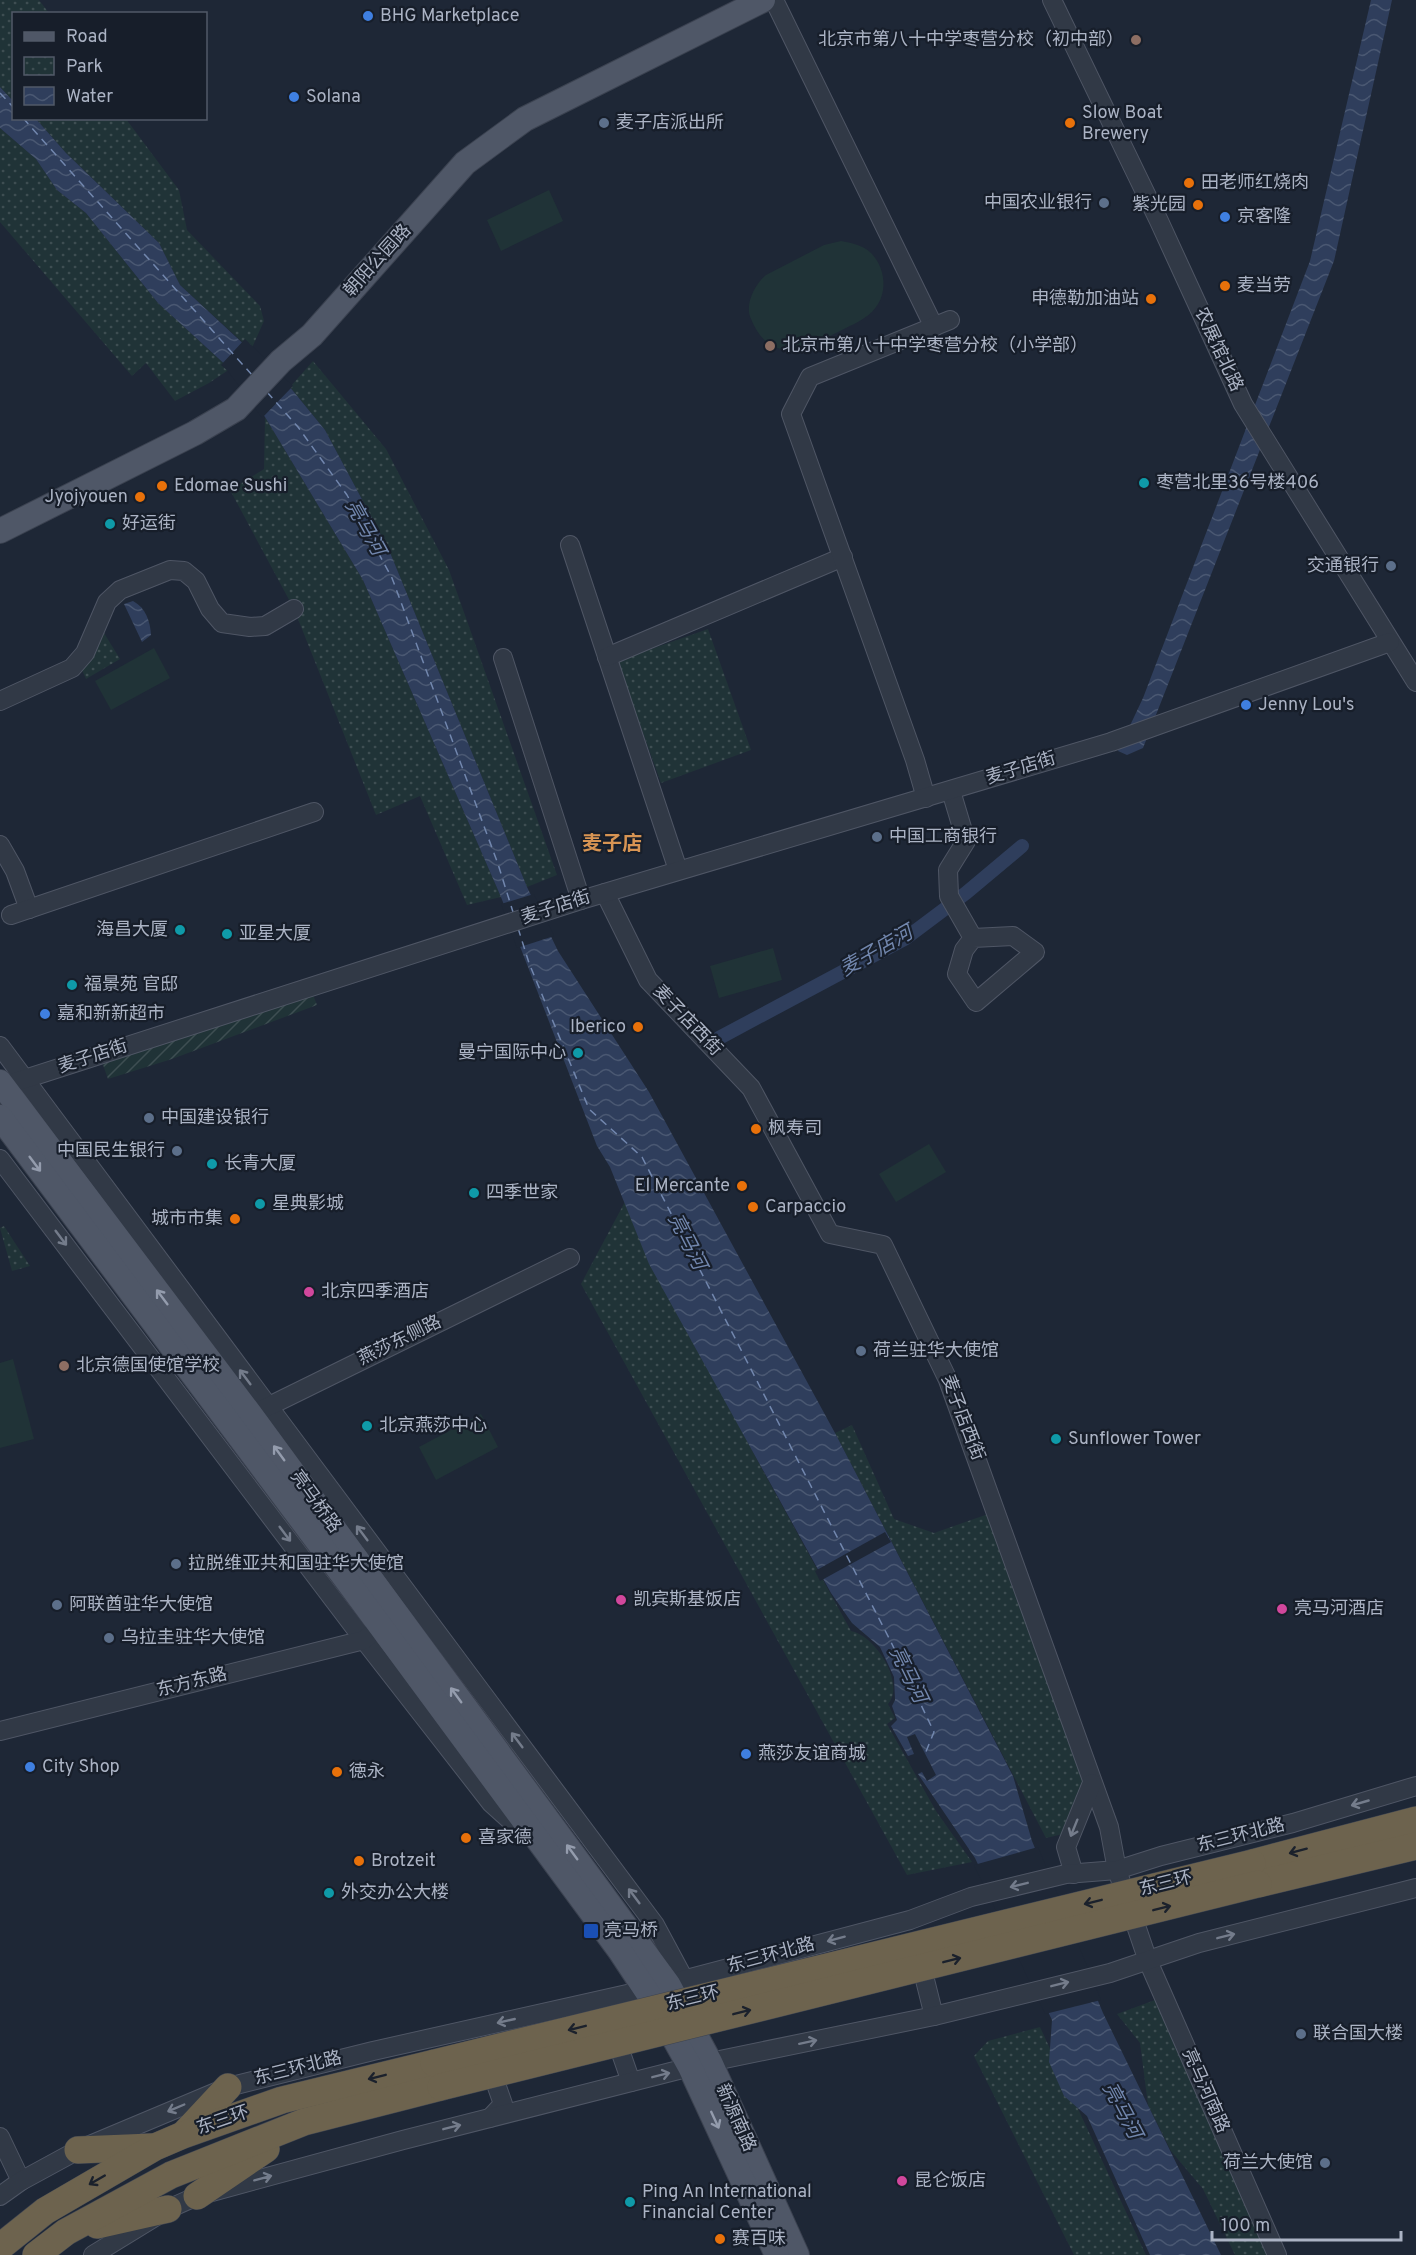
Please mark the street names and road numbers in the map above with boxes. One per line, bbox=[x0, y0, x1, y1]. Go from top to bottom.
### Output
street label: 朝阳公园路 bbox=[339, 220, 417, 302]
street label: 农展馆北路 bbox=[1189, 304, 1247, 396]
street label: 麦子店街 bbox=[983, 747, 1059, 791]
street label: 麦子店街 bbox=[518, 886, 594, 930]
street label: 麦子店西街 bbox=[647, 981, 727, 1061]
street label: 麦子店街 bbox=[55, 1035, 131, 1079]
street label: 燕莎东侧路 bbox=[355, 1311, 445, 1371]
street label: 麦子店西街 bbox=[935, 1372, 989, 1464]
street label: 亮马桥路 bbox=[285, 1466, 345, 1538]
street label: 东方东路 bbox=[154, 1663, 230, 1703]
street label: 东三环北路 bbox=[1195, 1814, 1287, 1858]
street label: 东三环 bbox=[1137, 1866, 1195, 1902]
street label: 东三环北路 bbox=[725, 1933, 817, 1979]
street label: 东三环 bbox=[664, 1981, 722, 2017]
street label: 亮马河南路 bbox=[1176, 2045, 1234, 2137]
street label: 东三环北路 bbox=[252, 2047, 344, 2091]
street label: 新源南路 bbox=[710, 2080, 760, 2156]
street label: 东三环 bbox=[194, 2101, 252, 2141]

